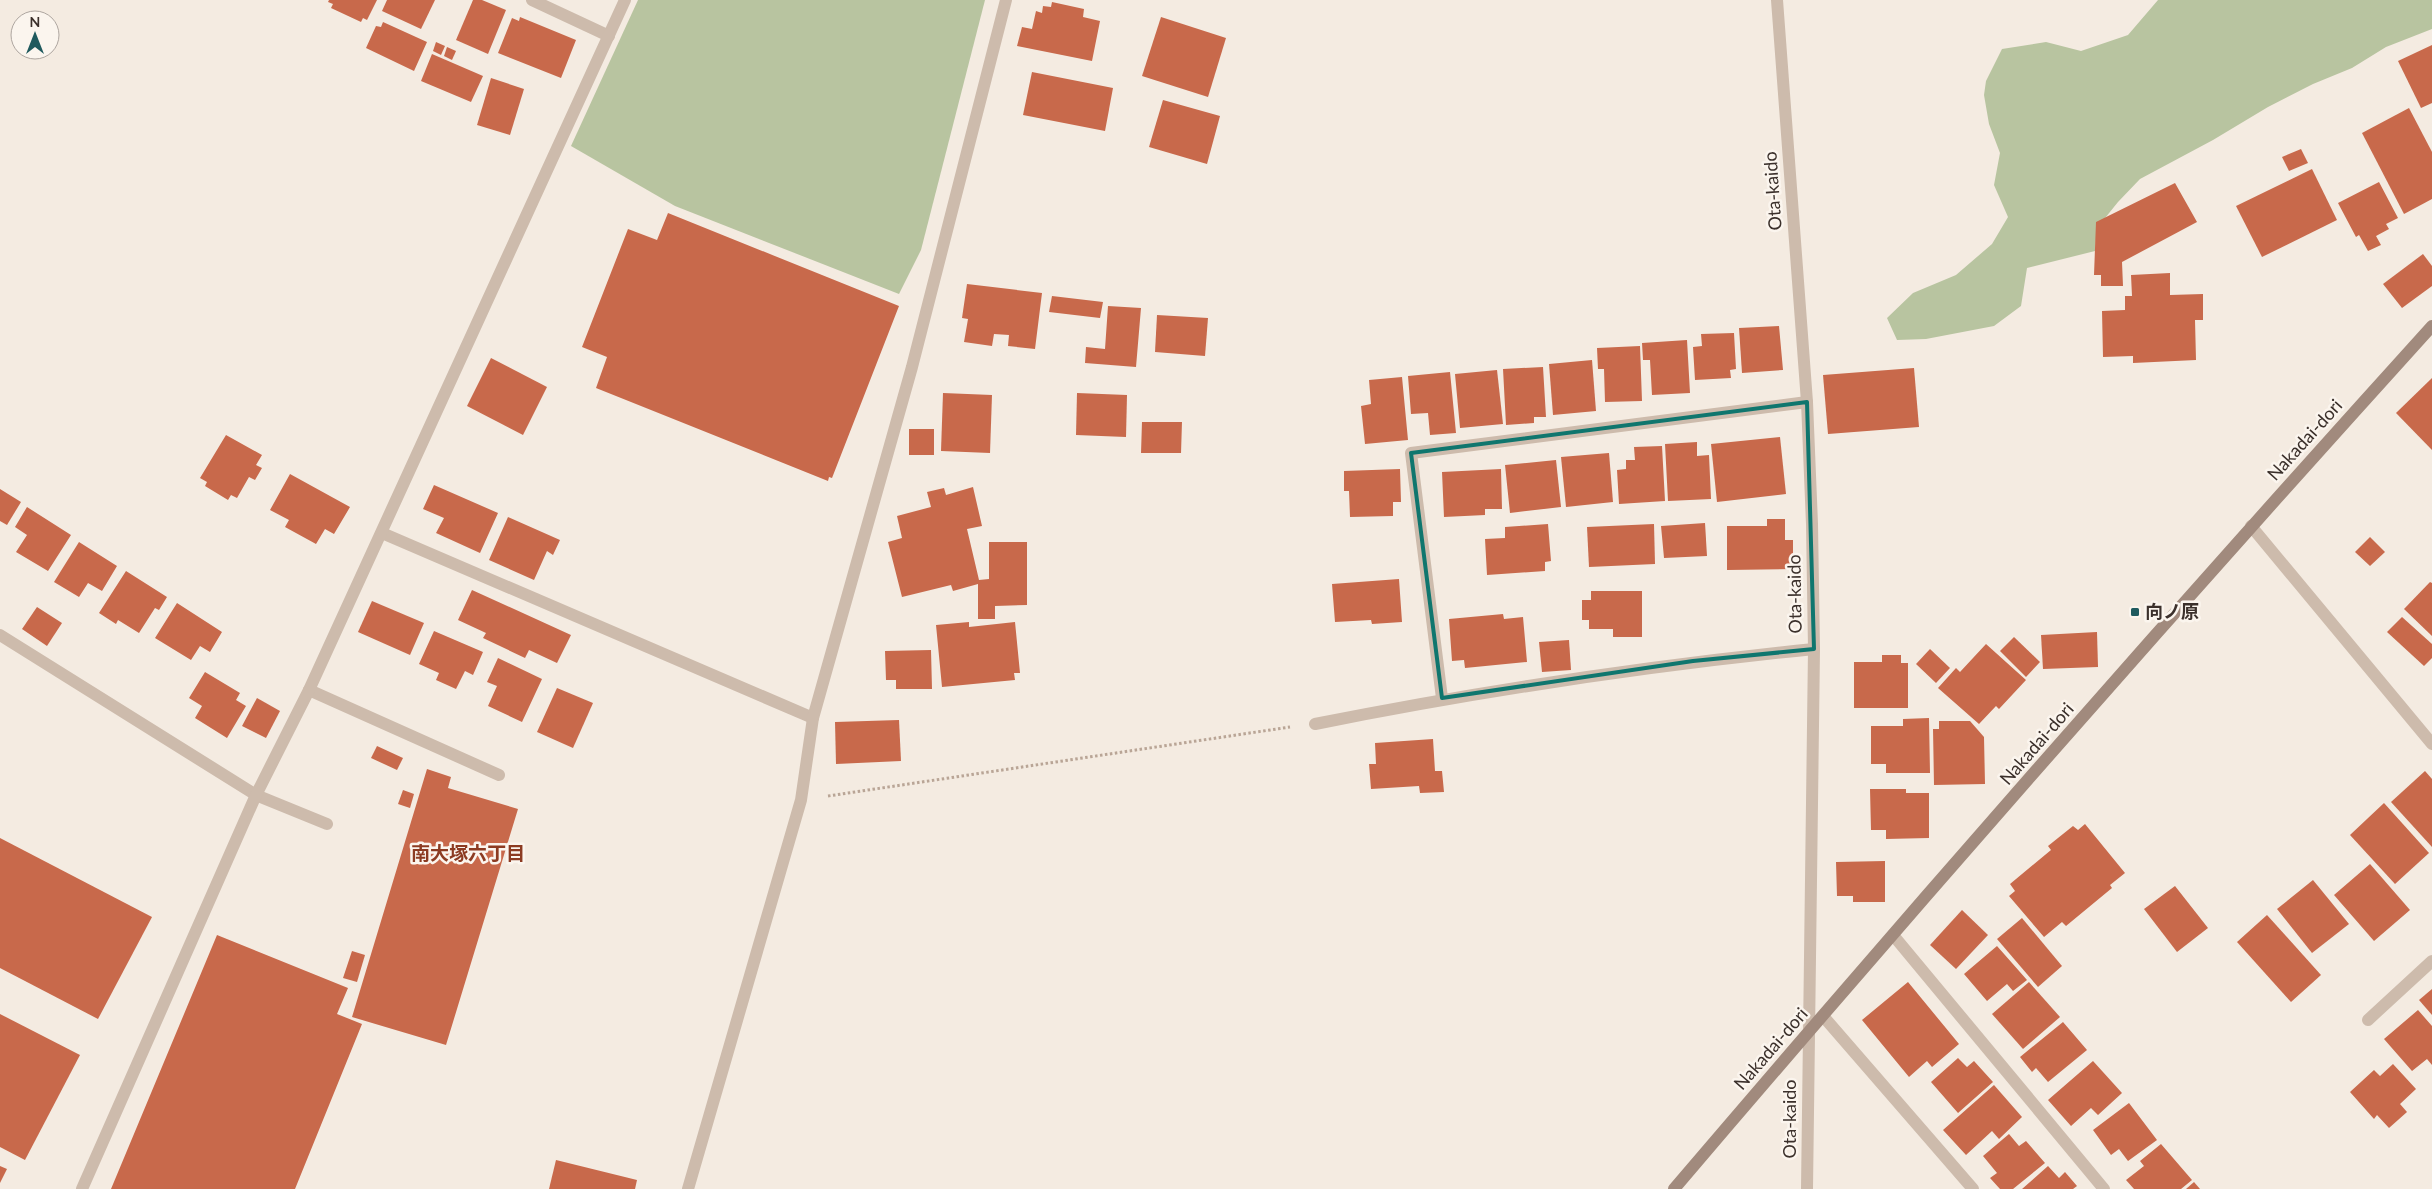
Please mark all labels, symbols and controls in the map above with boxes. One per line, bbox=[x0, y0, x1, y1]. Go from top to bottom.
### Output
north arrow bbox=[10, 10, 60, 60]
text: N bbox=[30, 13, 40, 30]
street label: Ota-kaido bbox=[1758, 151, 1786, 231]
street label: Nakadai-dori bbox=[2262, 394, 2346, 484]
street label: Ota-kaido bbox=[1782, 554, 1806, 634]
place label: 向ノ原 bbox=[2145, 600, 2199, 622]
marker: 向ノ原 bbox=[2129, 606, 2141, 618]
street label: Nakadai-dori bbox=[1995, 698, 2078, 789]
district label: 南大塚六丁目 bbox=[411, 841, 525, 864]
street label: Nakadai-dori bbox=[1729, 1003, 1812, 1094]
street label: Ota-kaido bbox=[1778, 1079, 1800, 1159]

